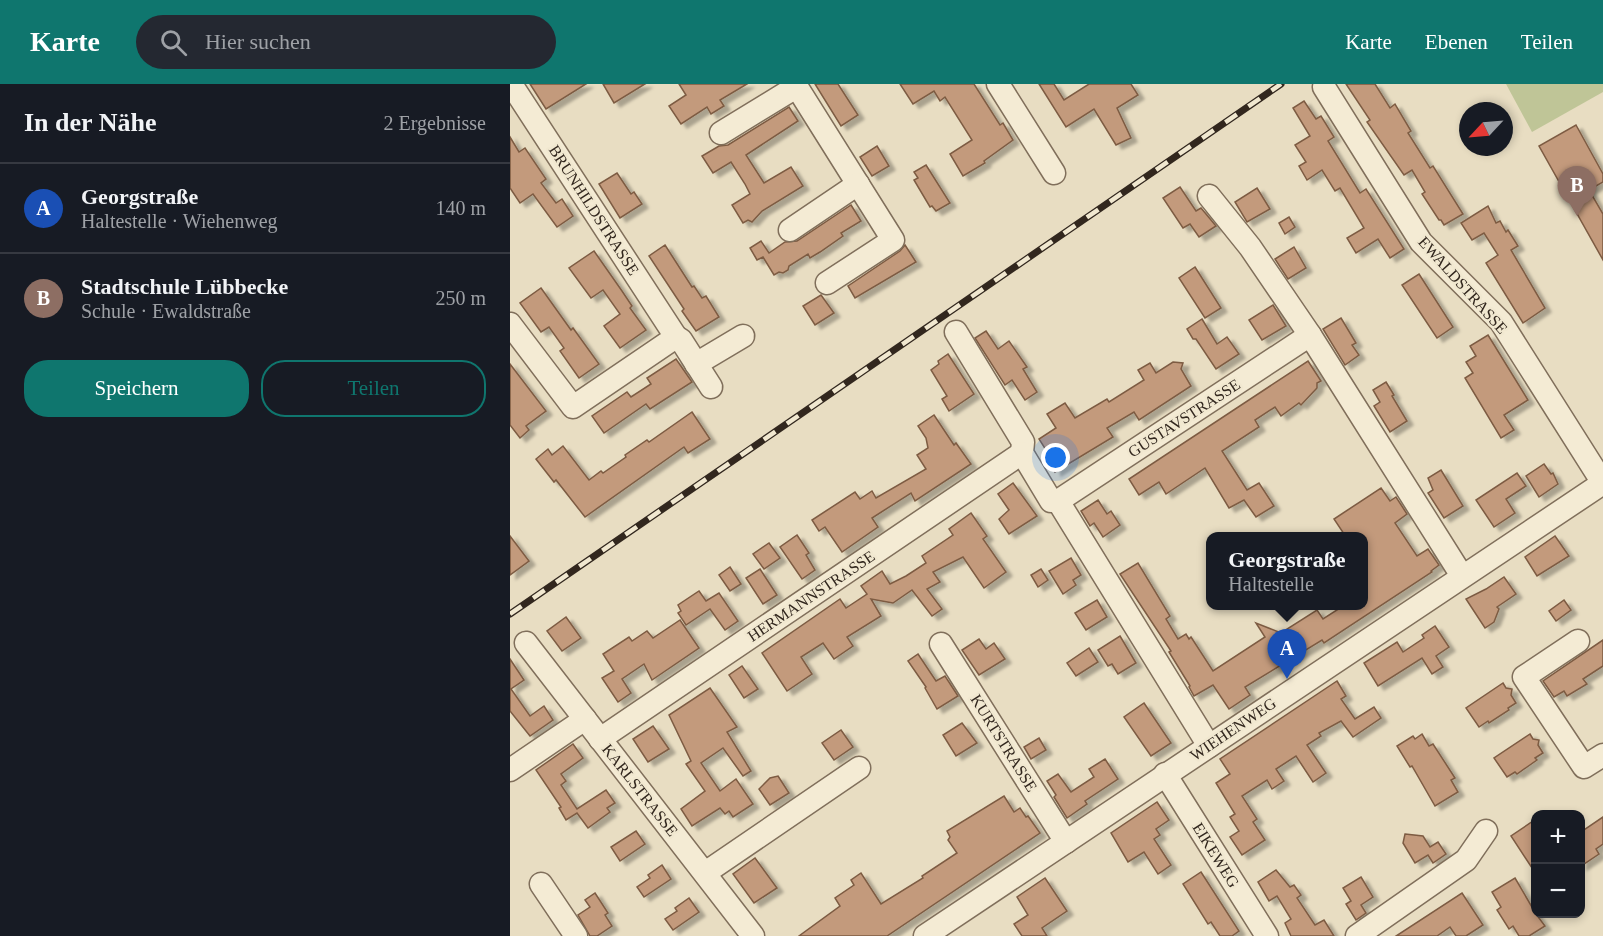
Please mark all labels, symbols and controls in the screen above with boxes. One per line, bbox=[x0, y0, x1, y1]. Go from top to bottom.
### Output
search box bbox=[136, 15, 556, 69]
text: Karte bbox=[30, 26, 100, 57]
icon: search bbox=[157, 26, 190, 59]
text: Hier suchen bbox=[205, 29, 311, 54]
text: Karte bbox=[1345, 30, 1392, 54]
text: Ebenen bbox=[1425, 30, 1488, 54]
text: Teilen bbox=[1521, 30, 1573, 54]
north arrow bbox=[1459, 102, 1513, 156]
text: In der Nähe bbox=[24, 108, 156, 137]
text: 2 Ergebnisse bbox=[384, 112, 486, 134]
street label: BRUNHILDSTRASSE bbox=[546, 142, 642, 278]
pin: B bbox=[1558, 166, 1596, 216]
text: Georgstraße bbox=[81, 184, 198, 209]
text: A bbox=[36, 197, 51, 219]
text: 140 m bbox=[435, 197, 486, 219]
text: Haltestelle · Wiehenweg bbox=[81, 210, 278, 232]
street label: EWALDSTRASSE bbox=[1415, 233, 1511, 337]
text: Stadtschule Lübbecke bbox=[81, 274, 288, 299]
text: B bbox=[37, 287, 50, 309]
text: 250 m bbox=[435, 287, 486, 309]
text: Schule · Ewaldstraße bbox=[81, 300, 251, 322]
button: Speichern bbox=[24, 360, 249, 417]
button: Teilen bbox=[261, 360, 486, 417]
street label: GUSTAVSTRASSE bbox=[1125, 375, 1243, 461]
your location bbox=[1041, 443, 1070, 472]
popup bbox=[1206, 532, 1368, 610]
street label: HERMANNSTRASSE bbox=[744, 547, 878, 645]
text: Georgstraße bbox=[1228, 547, 1346, 572]
text: Haltestelle bbox=[1228, 573, 1314, 595]
pin: A bbox=[1268, 630, 1306, 679]
street label: KURTSTRASSE bbox=[967, 691, 1041, 795]
street label: WIEHENWEG bbox=[1187, 694, 1279, 764]
street label: KARLSTRASSE bbox=[599, 741, 681, 839]
map controls bbox=[1531, 810, 1585, 918]
button: + bbox=[1531, 810, 1585, 864]
street label: EIKEWEG bbox=[1189, 820, 1243, 891]
button: − bbox=[1531, 864, 1585, 918]

